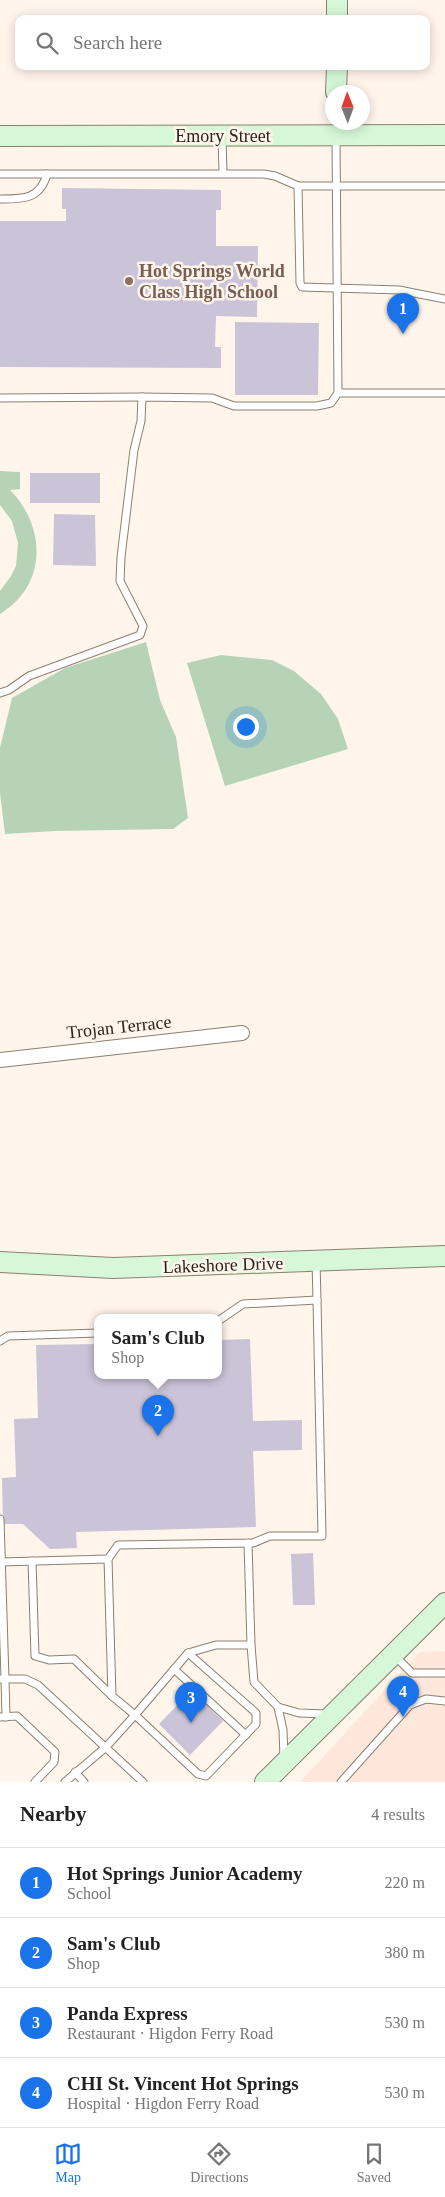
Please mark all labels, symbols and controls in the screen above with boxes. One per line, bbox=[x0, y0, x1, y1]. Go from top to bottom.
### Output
search box bbox=[15, 15, 430, 70]
icon: search bbox=[33, 29, 61, 57]
text: Search here bbox=[73, 32, 162, 53]
north arrow bbox=[325, 85, 370, 130]
street label: Emory Street bbox=[175, 126, 271, 146]
place label: Hot Springs World Class High School bbox=[139, 261, 285, 302]
marker: Hot Springs World Class High School bbox=[123, 275, 135, 287]
pin: 1 bbox=[387, 293, 419, 334]
your location bbox=[233, 714, 259, 740]
street label: Trojan Terrace bbox=[66, 1012, 172, 1042]
street label: Lakeshore Drive bbox=[162, 1253, 284, 1277]
popup bbox=[94, 1314, 222, 1379]
text: Sam's Club bbox=[111, 1327, 205, 1348]
text: Shop bbox=[111, 1349, 144, 1366]
pin: 2 bbox=[142, 1395, 174, 1436]
pin: 4 bbox=[387, 1676, 419, 1717]
pin: 3 bbox=[175, 1682, 207, 1723]
text: Nearby bbox=[20, 1802, 87, 1826]
text: 4 results bbox=[371, 1806, 425, 1823]
text: Hot Springs Junior Academy bbox=[67, 1863, 303, 1884]
text: 1 bbox=[32, 1874, 40, 1891]
text: 220 m bbox=[385, 1874, 425, 1891]
text: School bbox=[67, 1885, 111, 1902]
text: Sam's Club bbox=[67, 1933, 160, 1954]
text: 2 bbox=[32, 1944, 40, 1961]
text: 380 m bbox=[385, 1944, 425, 1961]
text: Shop bbox=[67, 1955, 100, 1972]
text: Panda Express bbox=[67, 2003, 188, 2024]
text: 3 bbox=[32, 2014, 40, 2031]
text: 530 m bbox=[385, 2014, 425, 2031]
text: Restaurant · Higdon Ferry Road bbox=[67, 2025, 273, 2042]
text: CHI St. Vincent Hot Springs bbox=[67, 2073, 299, 2094]
text: 4 bbox=[32, 2084, 40, 2101]
text: 530 m bbox=[385, 2084, 425, 2101]
text: Hospital · Higdon Ferry Road bbox=[67, 2095, 259, 2112]
tab: Map bbox=[54, 2140, 82, 2186]
tab: Directions bbox=[190, 2140, 249, 2186]
tab: Saved bbox=[357, 2140, 391, 2186]

